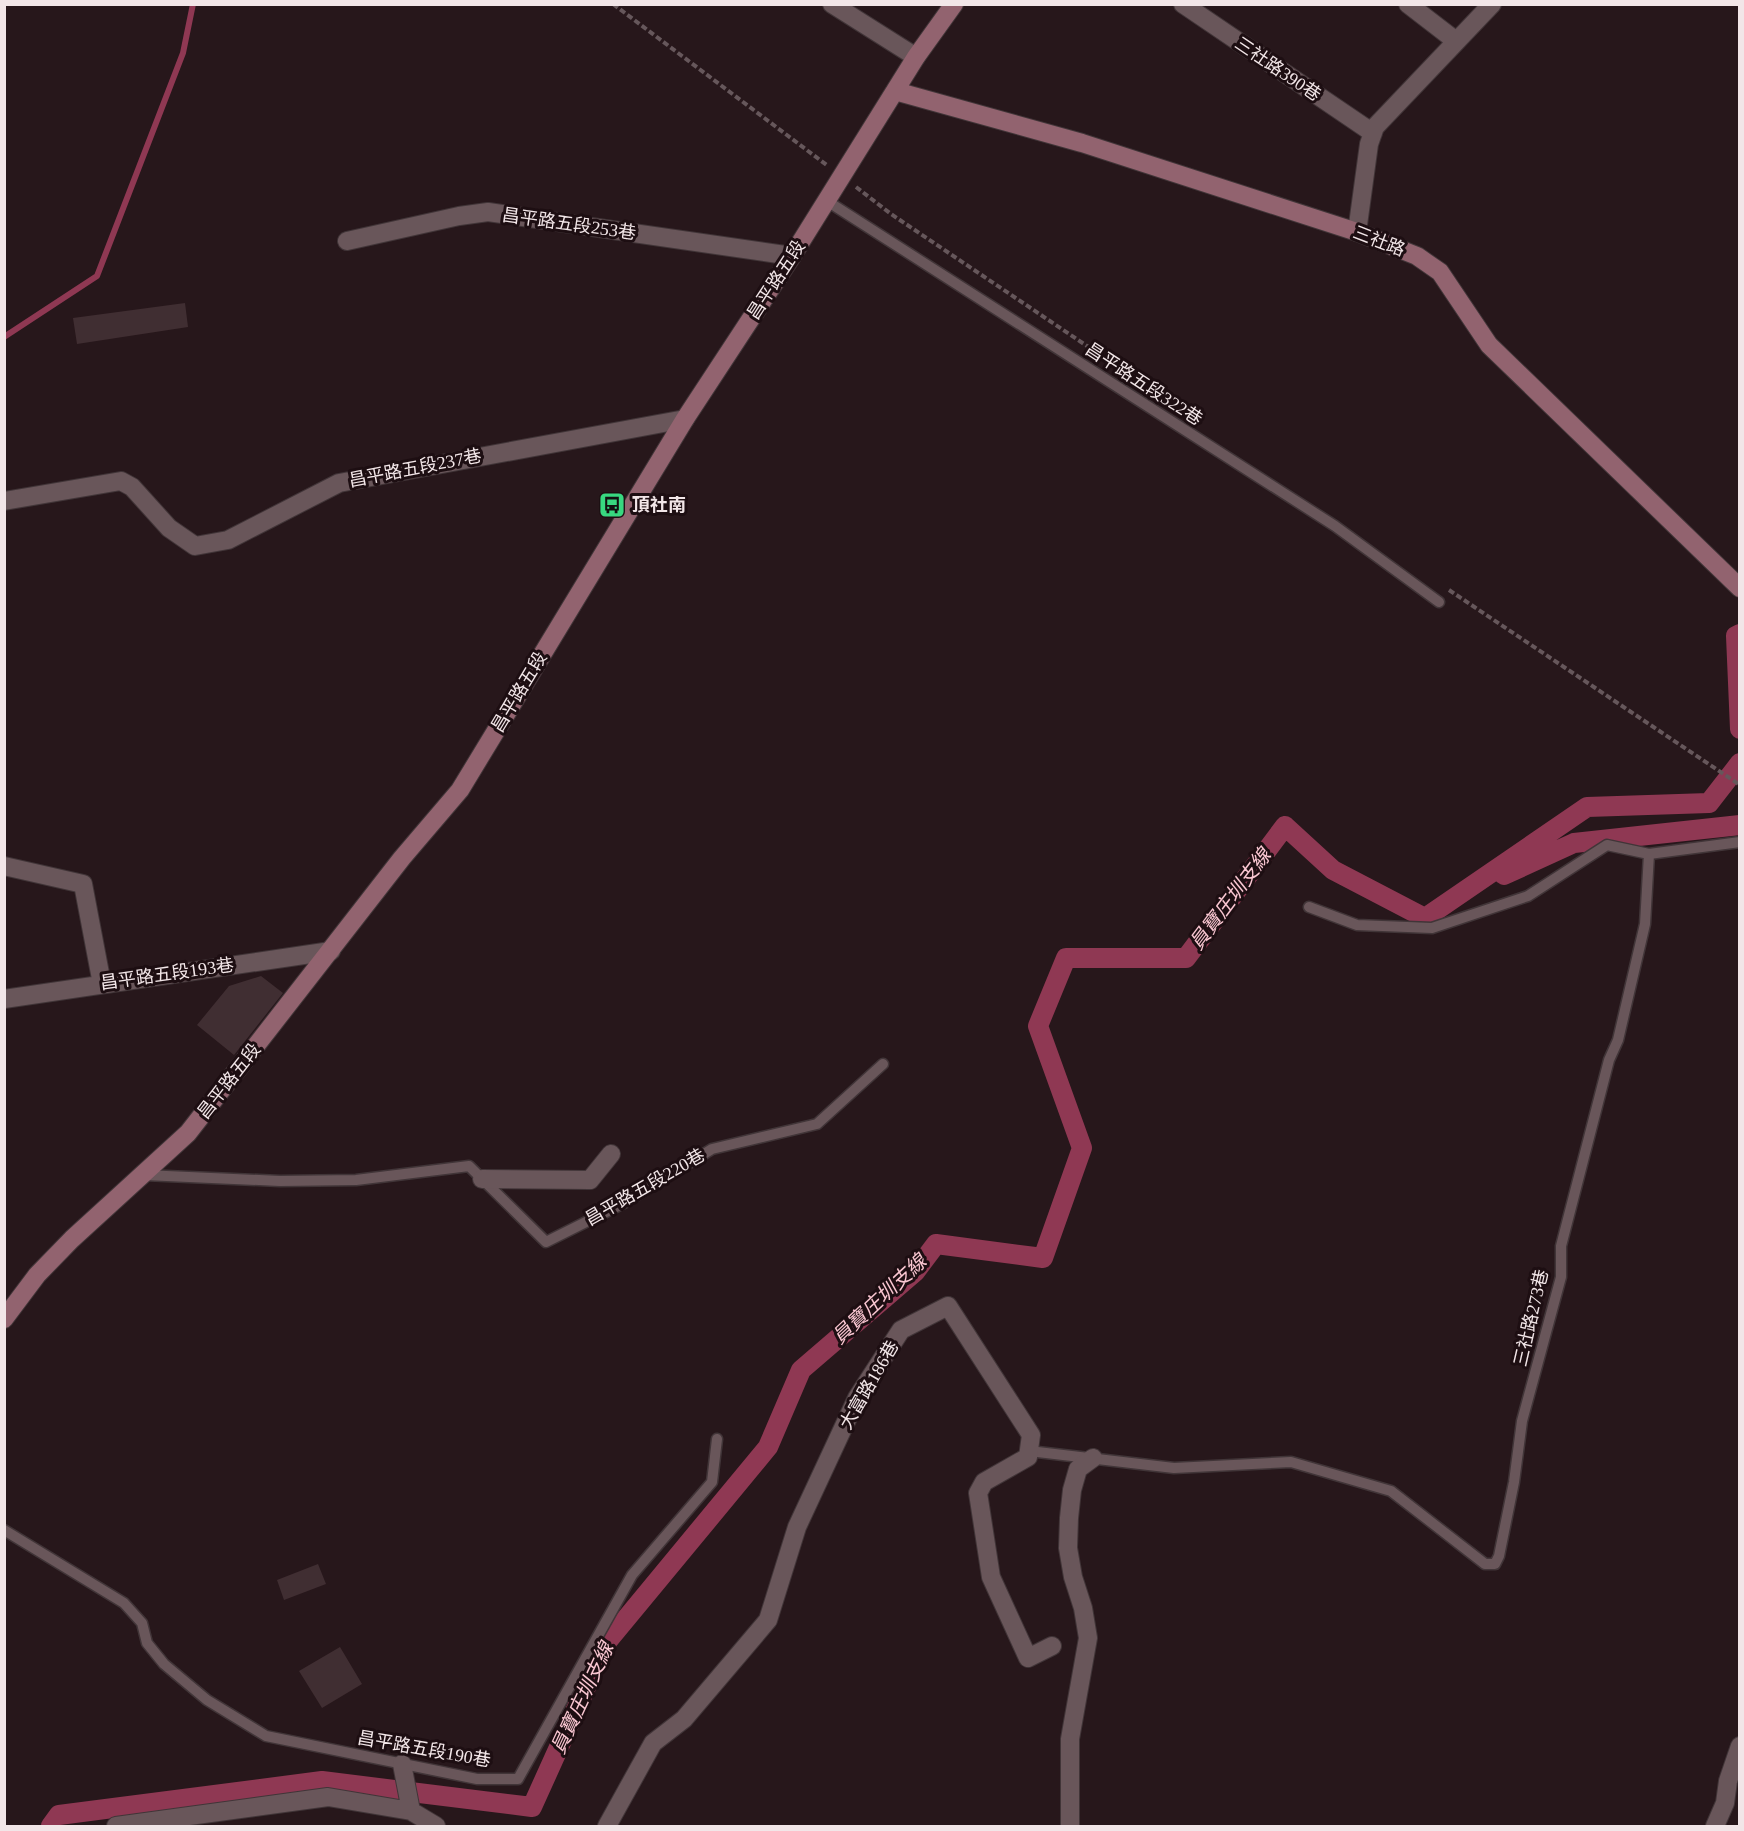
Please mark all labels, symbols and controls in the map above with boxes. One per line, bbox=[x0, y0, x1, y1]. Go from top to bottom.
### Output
street label: 三社路390巷 bbox=[1231, 33, 1325, 105]
street label: 昌平路五段253巷 bbox=[501, 205, 637, 243]
street label: 三社路 bbox=[1350, 222, 1408, 260]
street label: 昌平路五段 bbox=[743, 237, 809, 323]
street label: 昌平路五段322巷 bbox=[1082, 339, 1206, 429]
street label: 昌平路五段237巷 bbox=[347, 445, 483, 491]
bus stop icon: 頂社南 bbox=[597, 490, 627, 520]
place label: 頂社南 bbox=[632, 495, 686, 515]
street label: 昌平路五段 bbox=[487, 648, 551, 736]
water label: 員寶庄圳支線 bbox=[1185, 843, 1276, 954]
street label: 昌平路五段193巷 bbox=[99, 955, 235, 993]
street label: 昌平路五段 bbox=[193, 1039, 265, 1123]
street label: 昌平路五段220巷 bbox=[582, 1145, 708, 1229]
water label: 員寶庄圳支線 bbox=[828, 1249, 932, 1348]
street label: 三社路273巷 bbox=[1510, 1268, 1552, 1368]
street label: 大富路186巷 bbox=[836, 1337, 902, 1433]
water label: 員寶庄圳支線 bbox=[547, 1637, 618, 1757]
street label: 昌平路五段190巷 bbox=[356, 1727, 492, 1771]

